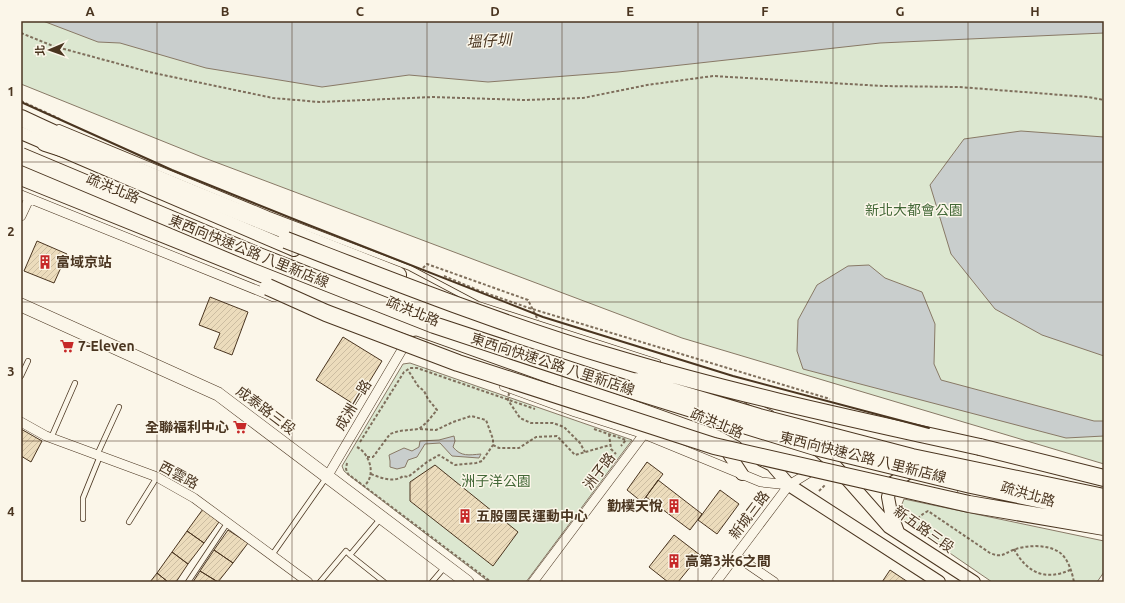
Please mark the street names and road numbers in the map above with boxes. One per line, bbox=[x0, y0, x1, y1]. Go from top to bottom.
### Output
street label: 疏洪北路 bbox=[84, 170, 142, 206]
street label: 東西向快速公路 八里新店線 bbox=[167, 212, 331, 290]
street label: 疏洪北路 bbox=[384, 293, 442, 329]
street label: 東西向快速公路 八里新店線 bbox=[469, 330, 637, 398]
street label: 成洲一路 bbox=[332, 377, 374, 433]
street label: 成泰路三段 bbox=[233, 383, 299, 437]
street label: 疏洪北路 bbox=[688, 405, 746, 441]
street label: 東西向快速公路 八里新店線 bbox=[778, 429, 948, 485]
street label: 洲子路 bbox=[580, 449, 618, 493]
street label: 西雲路 bbox=[157, 458, 201, 492]
street label: 疏洪北路 bbox=[999, 479, 1057, 509]
street label: 新城三路 bbox=[726, 488, 772, 542]
street label: 新五路三段 bbox=[891, 502, 957, 556]

